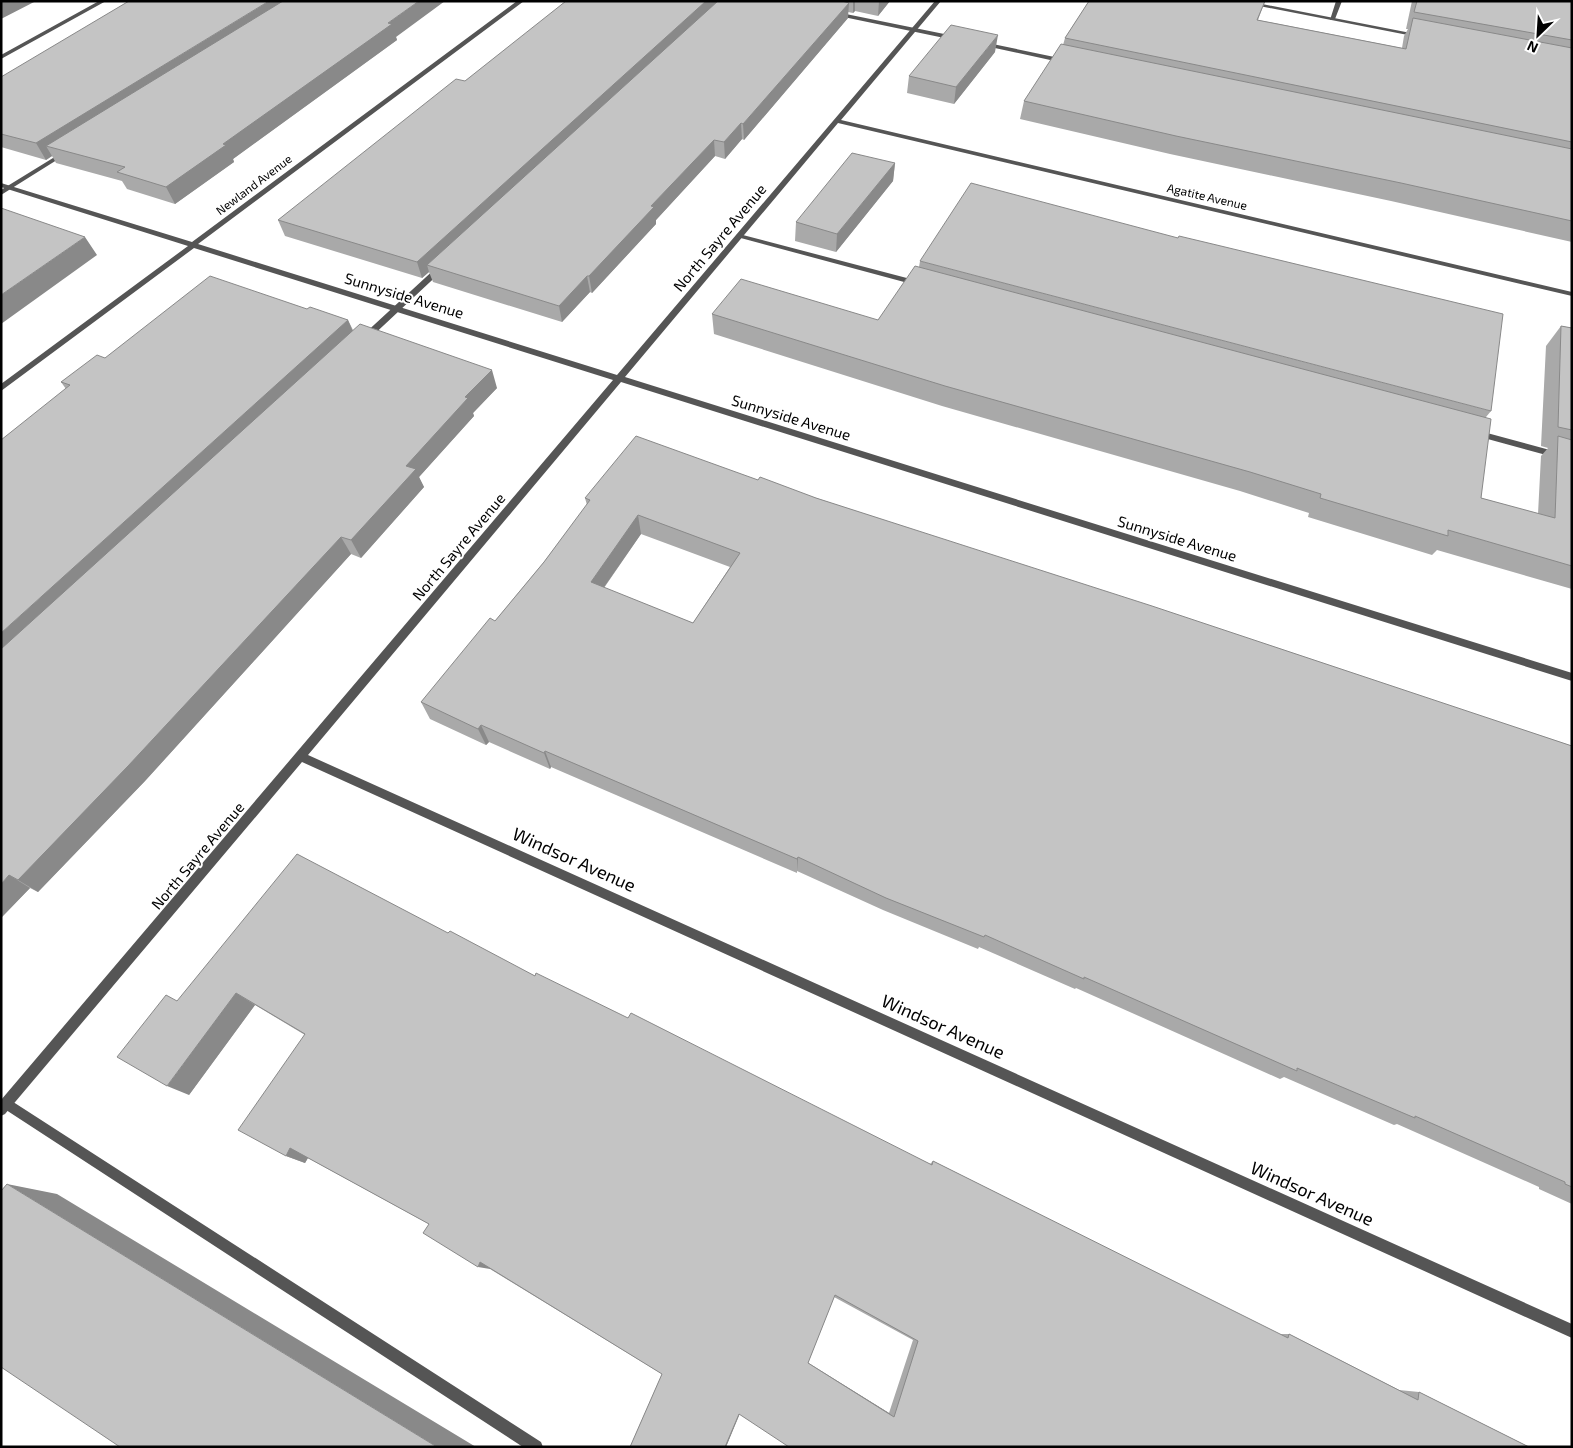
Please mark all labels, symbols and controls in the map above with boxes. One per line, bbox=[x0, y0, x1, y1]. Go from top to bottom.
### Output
north arrow bbox=[1513, 10, 1563, 60]
text: N bbox=[1524, 37, 1540, 57]
street label: Newland Avenue bbox=[213, 151, 294, 217]
street label: North Sayre Avenue bbox=[669, 180, 769, 295]
street label: Agatite Avenue bbox=[1166, 180, 1249, 212]
street label: Sunnyside Avenue bbox=[343, 268, 466, 322]
street label: Sunnyside Avenue bbox=[730, 390, 853, 444]
street label: North Sayre Avenue bbox=[408, 489, 508, 604]
street label: Sunnyside Avenue bbox=[1116, 511, 1239, 565]
street label: North Sayre Avenue bbox=[147, 798, 247, 913]
street label: Windsor Avenue bbox=[509, 822, 639, 896]
street label: Windsor Avenue bbox=[878, 989, 1008, 1063]
street label: Windsor Avenue bbox=[1247, 1156, 1377, 1230]

